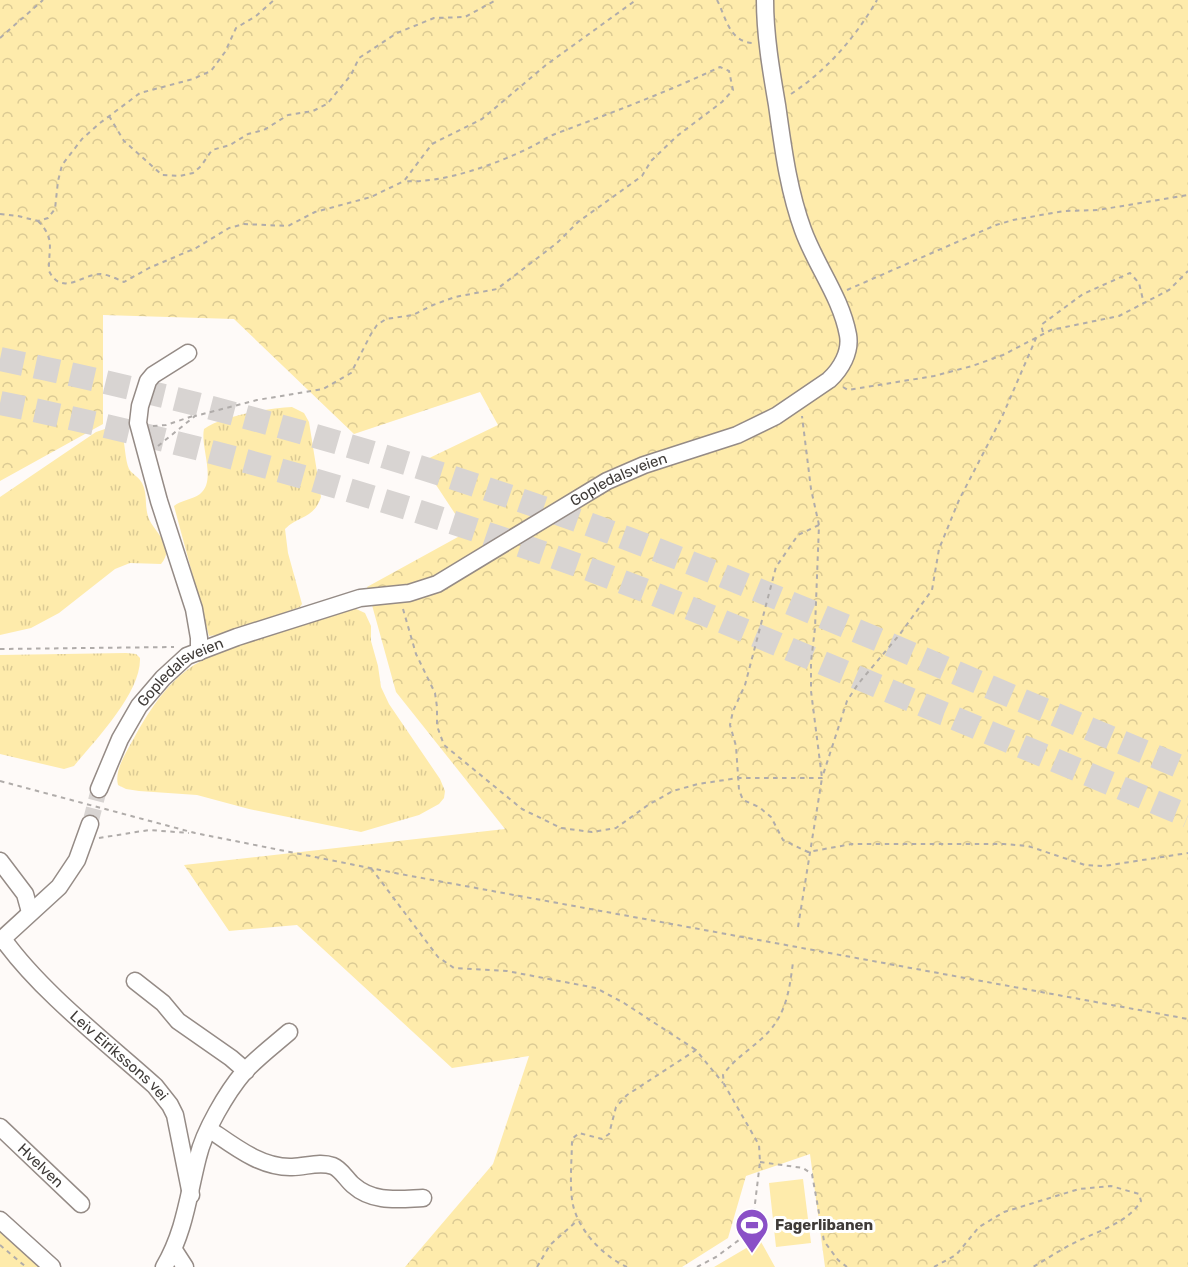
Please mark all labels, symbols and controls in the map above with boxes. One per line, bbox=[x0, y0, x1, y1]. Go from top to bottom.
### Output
street label: Gopledalsveien bbox=[567, 449, 669, 510]
street label: Gopledalsveien bbox=[133, 634, 226, 710]
street label: Leiv Eirikssons vei bbox=[66, 1007, 172, 1104]
street label: Hvelven bbox=[14, 1140, 67, 1192]
sports icon: Fagerlibanen bbox=[734, 1207, 770, 1254]
place label: Fagerlibanen bbox=[775, 1216, 873, 1234]

